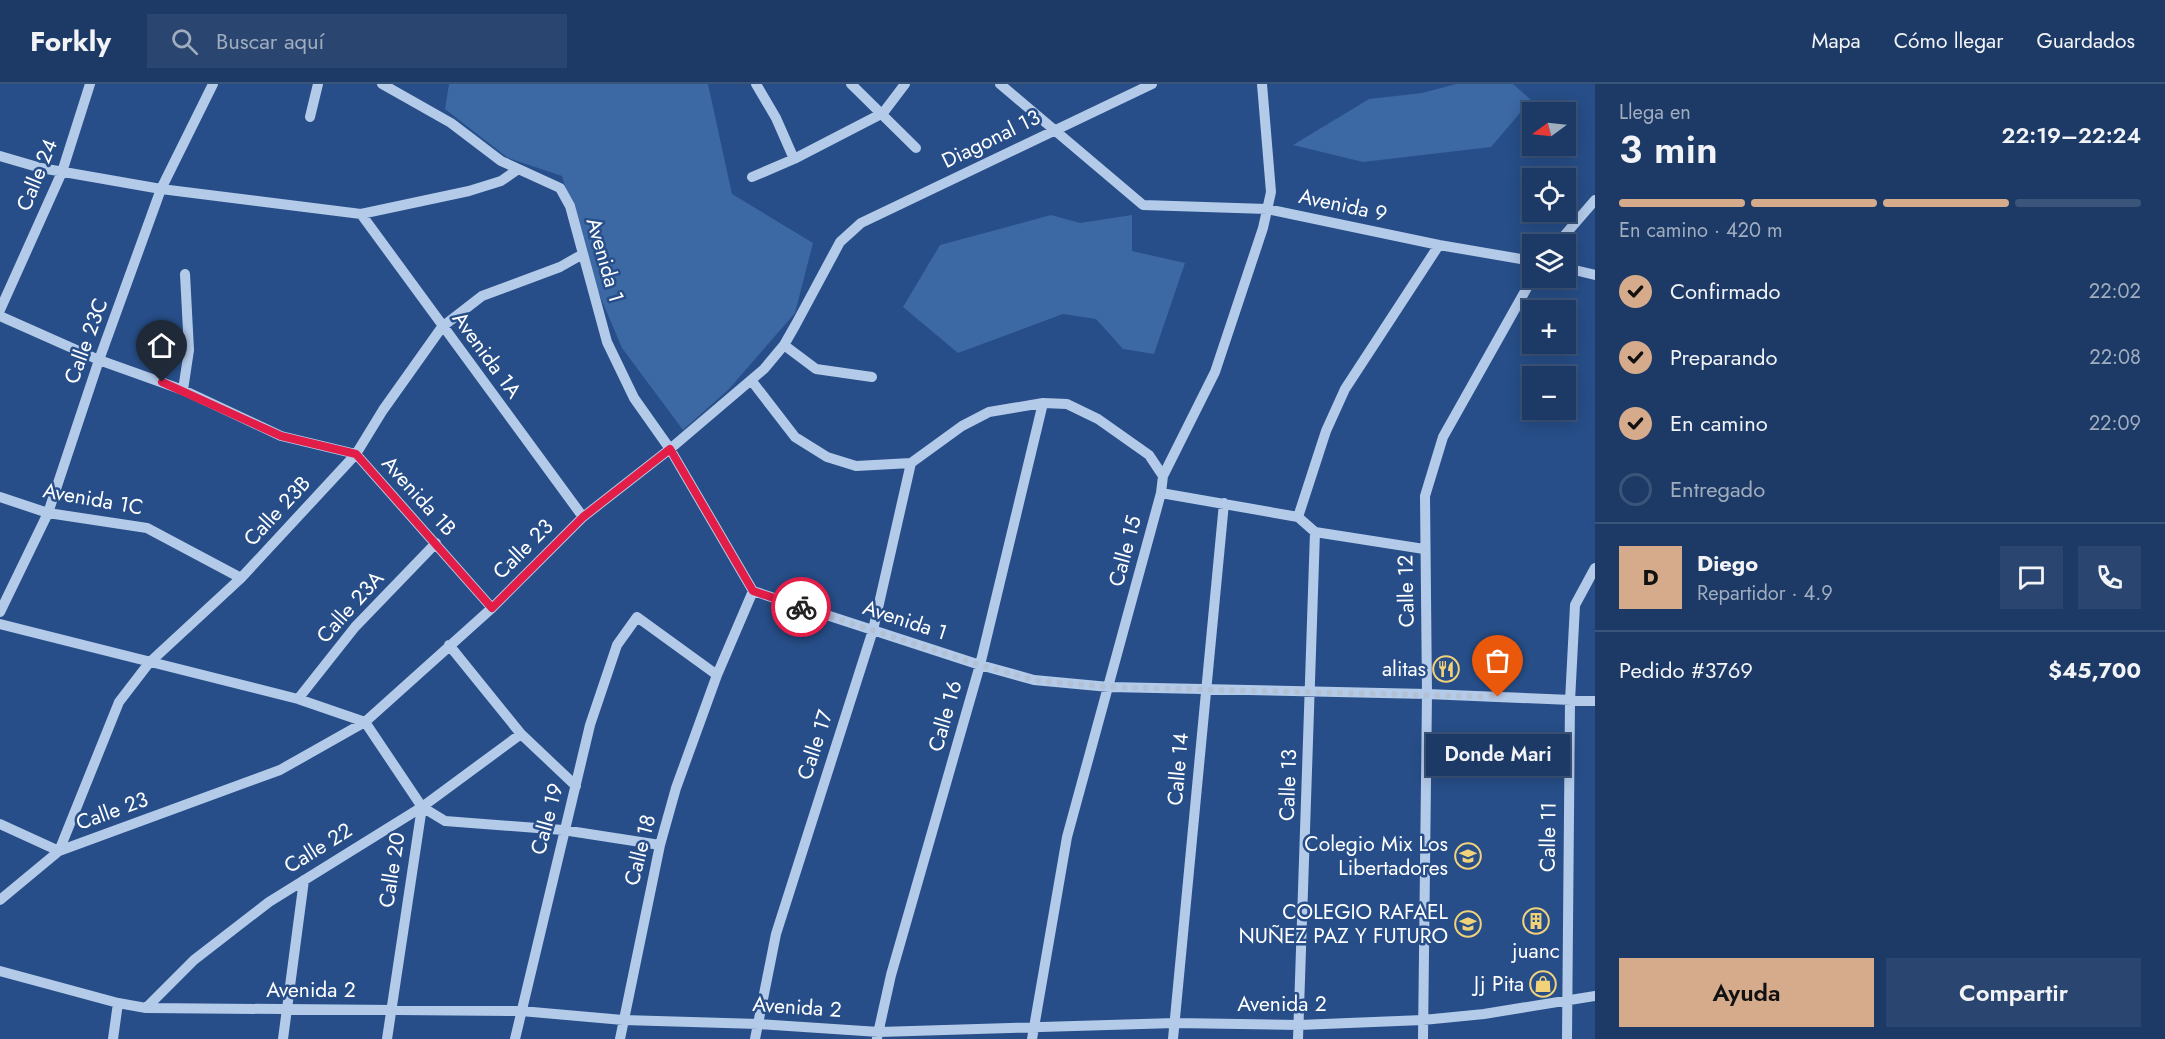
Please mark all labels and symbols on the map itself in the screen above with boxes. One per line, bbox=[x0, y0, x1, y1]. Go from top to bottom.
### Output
street label: Diagonal 13 bbox=[937, 102, 1045, 176]
north arrow bbox=[1522, 102, 1576, 156]
street label: Calle 24 bbox=[9, 134, 65, 216]
street label: Avenida 9 bbox=[1296, 181, 1390, 229]
street label: Avenida 1 bbox=[579, 214, 631, 306]
street label: Calle 23C bbox=[57, 294, 115, 388]
street label: Avenida 1A bbox=[445, 305, 529, 405]
pin bbox=[136, 320, 187, 382]
street label: Avenida 1B bbox=[375, 449, 463, 543]
street label: Calle 23B bbox=[237, 469, 317, 553]
street label: Avenida 1C bbox=[41, 475, 145, 523]
street label: Calle 23 bbox=[486, 512, 560, 586]
street label: Calle 15 bbox=[1101, 512, 1149, 590]
street label: Calle 12 bbox=[1390, 554, 1422, 628]
street label: Calle 23A bbox=[309, 564, 391, 650]
courier bbox=[771, 577, 831, 637]
street label: Avenida 1 bbox=[859, 592, 951, 648]
pin bbox=[1472, 635, 1523, 697]
place label: alitas bbox=[1382, 654, 1426, 684]
restaurant icon: alitas bbox=[1431, 654, 1461, 684]
street label: Calle 16 bbox=[921, 677, 969, 755]
street label: Calle 17 bbox=[790, 706, 840, 784]
street label: Calle 14 bbox=[1160, 731, 1196, 807]
callout: Donde Mari bbox=[1426, 733, 1570, 775]
street label: Calle 13 bbox=[1272, 748, 1304, 822]
street label: Calle 19 bbox=[523, 780, 571, 858]
street label: Calle 23 bbox=[72, 784, 152, 838]
street label: Calle 11 bbox=[1532, 802, 1564, 872]
street label: Calle 18 bbox=[617, 811, 663, 889]
street label: Calle 22 bbox=[278, 815, 358, 881]
place label: Colegio Mix Los Libertadores bbox=[1304, 829, 1448, 883]
street label: Calle 20 bbox=[371, 830, 413, 910]
school or university icon: Colegio Mix Los Libertadores bbox=[1453, 841, 1483, 871]
place label: COLEGIO RAFAEL NUÑEZ PAZ Y FUTURO bbox=[1238, 897, 1449, 951]
building icon: juanc bbox=[1521, 906, 1551, 936]
school or university icon: COLEGIO RAFAEL NUÑEZ PAZ Y FUTURO bbox=[1453, 909, 1483, 939]
place label: juanc bbox=[1510, 936, 1560, 966]
place label: Jj Pita bbox=[1471, 969, 1524, 999]
shop icon: Jj Pita bbox=[1528, 969, 1558, 999]
street label: Avenida 2 bbox=[266, 975, 356, 1005]
street label: Avenida 2 bbox=[751, 989, 843, 1025]
street label: Avenida 2 bbox=[1237, 989, 1327, 1019]

